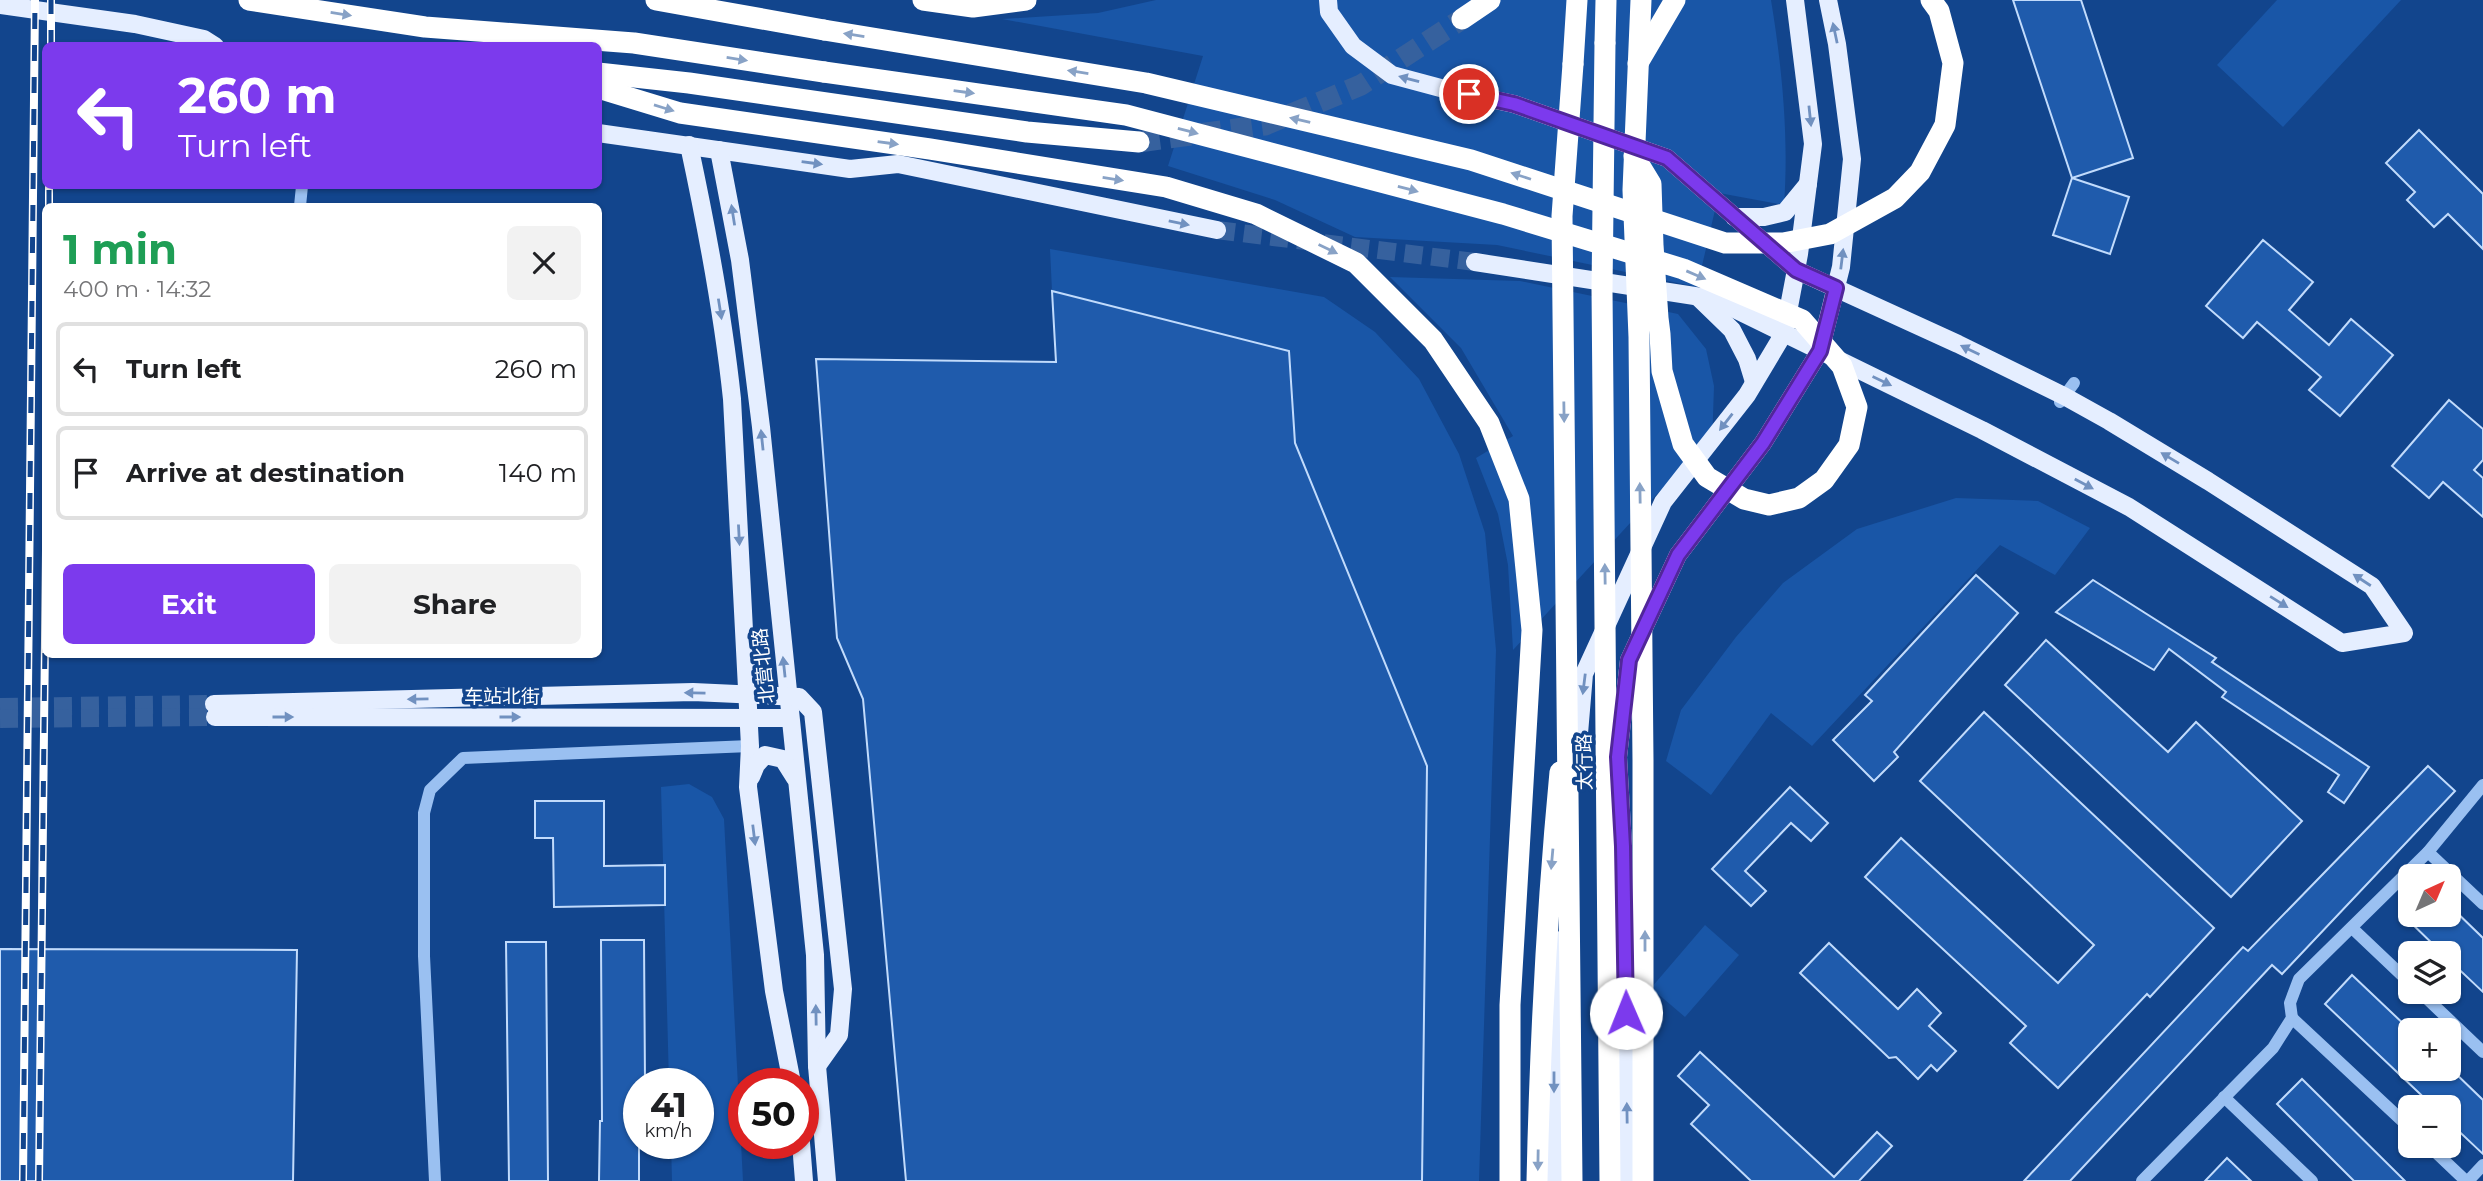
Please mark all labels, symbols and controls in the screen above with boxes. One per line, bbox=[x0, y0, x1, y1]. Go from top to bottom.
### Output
one-way arrow bbox=[330, 9, 352, 20]
one-way arrow bbox=[1829, 22, 1840, 44]
one-way arrow bbox=[843, 29, 865, 40]
one-way arrow bbox=[726, 53, 748, 64]
pin bbox=[1439, 64, 1499, 124]
text: 260 m bbox=[178, 66, 337, 125]
one-way arrow bbox=[1067, 66, 1089, 77]
icon: left bbox=[63, 70, 154, 161]
one-way arrow bbox=[1398, 73, 1420, 84]
icon: arrive bbox=[1450, 75, 1488, 113]
one-way arrow bbox=[953, 87, 975, 98]
one-way arrow bbox=[653, 103, 674, 114]
one-way arrow bbox=[1804, 105, 1815, 127]
one-way arrow bbox=[1289, 114, 1311, 125]
text: Turn left bbox=[178, 126, 312, 165]
one-way arrow bbox=[1177, 126, 1199, 137]
one-way arrow bbox=[877, 137, 899, 148]
one-way arrow bbox=[801, 158, 823, 169]
one-way arrow bbox=[1510, 170, 1531, 181]
one-way arrow bbox=[1102, 174, 1124, 185]
one-way arrow bbox=[1397, 184, 1419, 195]
one-way arrow bbox=[727, 204, 738, 226]
one-way arrow bbox=[1168, 217, 1190, 228]
text: 1 min bbox=[63, 223, 177, 275]
button: close bbox=[507, 226, 581, 300]
one-way arrow bbox=[1318, 243, 1338, 254]
one-way arrow bbox=[1836, 247, 1847, 269]
one-way arrow bbox=[1686, 270, 1707, 281]
text: 400 m · 14:32 bbox=[63, 275, 211, 303]
one-way arrow bbox=[715, 298, 726, 320]
one-way arrow bbox=[1960, 345, 1980, 356]
icon: left bbox=[67, 350, 105, 388]
text: Turn left bbox=[126, 353, 242, 385]
text: 260 m bbox=[495, 353, 577, 385]
one-way arrow bbox=[1872, 375, 1892, 387]
one-way arrow bbox=[1559, 401, 1570, 423]
one-way arrow bbox=[1718, 412, 1733, 430]
one-way arrow bbox=[756, 429, 767, 451]
one-way arrow bbox=[2161, 452, 2180, 465]
icon: arrive bbox=[67, 454, 105, 492]
text: Arrive at destination bbox=[126, 457, 405, 489]
text: 140 m bbox=[499, 457, 577, 489]
one-way arrow bbox=[2075, 478, 2094, 490]
one-way arrow bbox=[1635, 482, 1646, 504]
one-way arrow bbox=[734, 524, 745, 546]
one-way arrow bbox=[1599, 563, 1611, 585]
button: Exit bbox=[63, 564, 315, 644]
button: Share bbox=[329, 564, 581, 644]
one-way arrow bbox=[2353, 574, 2372, 587]
one-way arrow bbox=[2269, 596, 2288, 609]
street label: 北营北路 bbox=[748, 627, 779, 705]
one-way arrow bbox=[778, 656, 789, 678]
one-way arrow bbox=[1578, 673, 1589, 695]
street label: 车站北街 bbox=[464, 685, 540, 708]
one-way arrow bbox=[683, 687, 705, 698]
one-way arrow bbox=[407, 693, 429, 705]
one-way arrow bbox=[272, 711, 294, 723]
one-way arrow bbox=[500, 711, 522, 723]
street label: 太行路 bbox=[1573, 733, 1596, 791]
one-way arrow bbox=[748, 825, 759, 847]
one-way arrow bbox=[1546, 848, 1557, 870]
north arrow bbox=[2398, 864, 2460, 928]
map controls bbox=[2398, 864, 2461, 1158]
one-way arrow bbox=[1639, 930, 1651, 952]
button: layers bbox=[2398, 941, 2461, 1004]
position arrow bbox=[1589, 976, 1663, 1050]
one-way arrow bbox=[811, 1004, 822, 1026]
button: + bbox=[2398, 1018, 2461, 1081]
speed limit sign: 50 bbox=[728, 1068, 819, 1159]
one-way arrow bbox=[1548, 1071, 1560, 1093]
text: 41 bbox=[650, 1083, 687, 1126]
button: − bbox=[2398, 1095, 2461, 1158]
one-way arrow bbox=[1622, 1102, 1633, 1124]
text: km/h bbox=[644, 1120, 693, 1142]
one-way arrow bbox=[1532, 1149, 1544, 1171]

